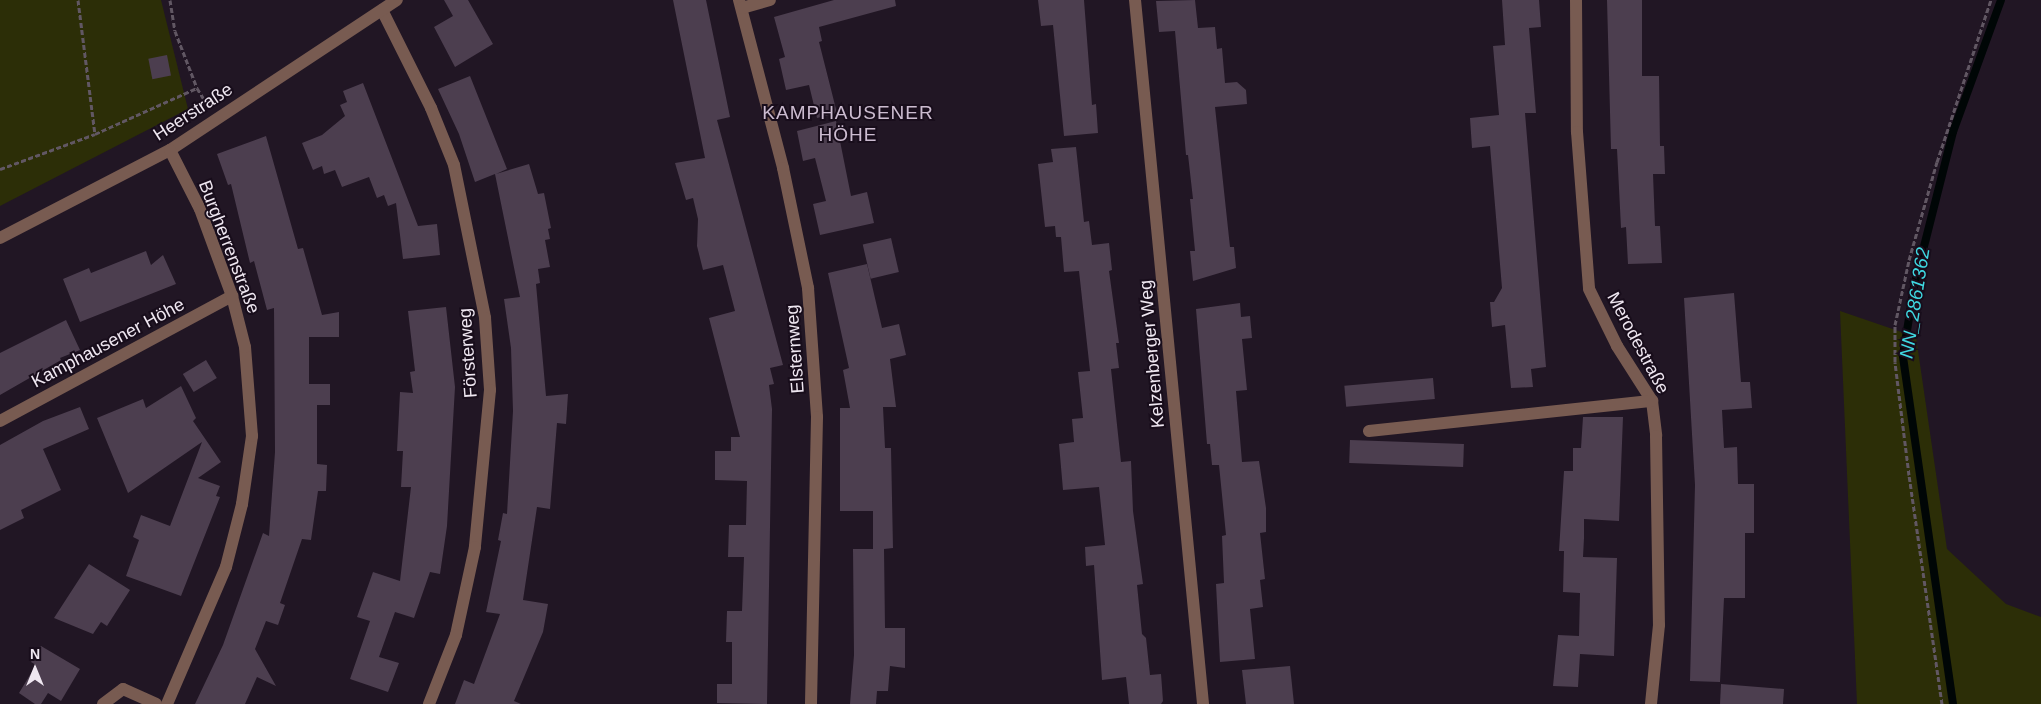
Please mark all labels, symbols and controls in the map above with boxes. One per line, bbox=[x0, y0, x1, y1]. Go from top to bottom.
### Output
street label: Heerstraße bbox=[149, 78, 237, 146]
district label: KAMPHAUSENER HÖHE bbox=[761, 102, 935, 146]
street label: Burgherrenstraße bbox=[194, 177, 264, 317]
water label: NN_2861362 bbox=[1895, 246, 1935, 360]
street label: Kelzenberger Weg bbox=[1135, 279, 1169, 429]
street label: Merodestraße bbox=[1602, 288, 1674, 398]
street label: Kamphausener Höhe bbox=[28, 294, 188, 392]
street label: Elsternweg bbox=[781, 304, 809, 394]
street label: Försterweg bbox=[454, 307, 482, 399]
north arrow bbox=[10, 644, 60, 694]
text: N bbox=[30, 646, 40, 662]

